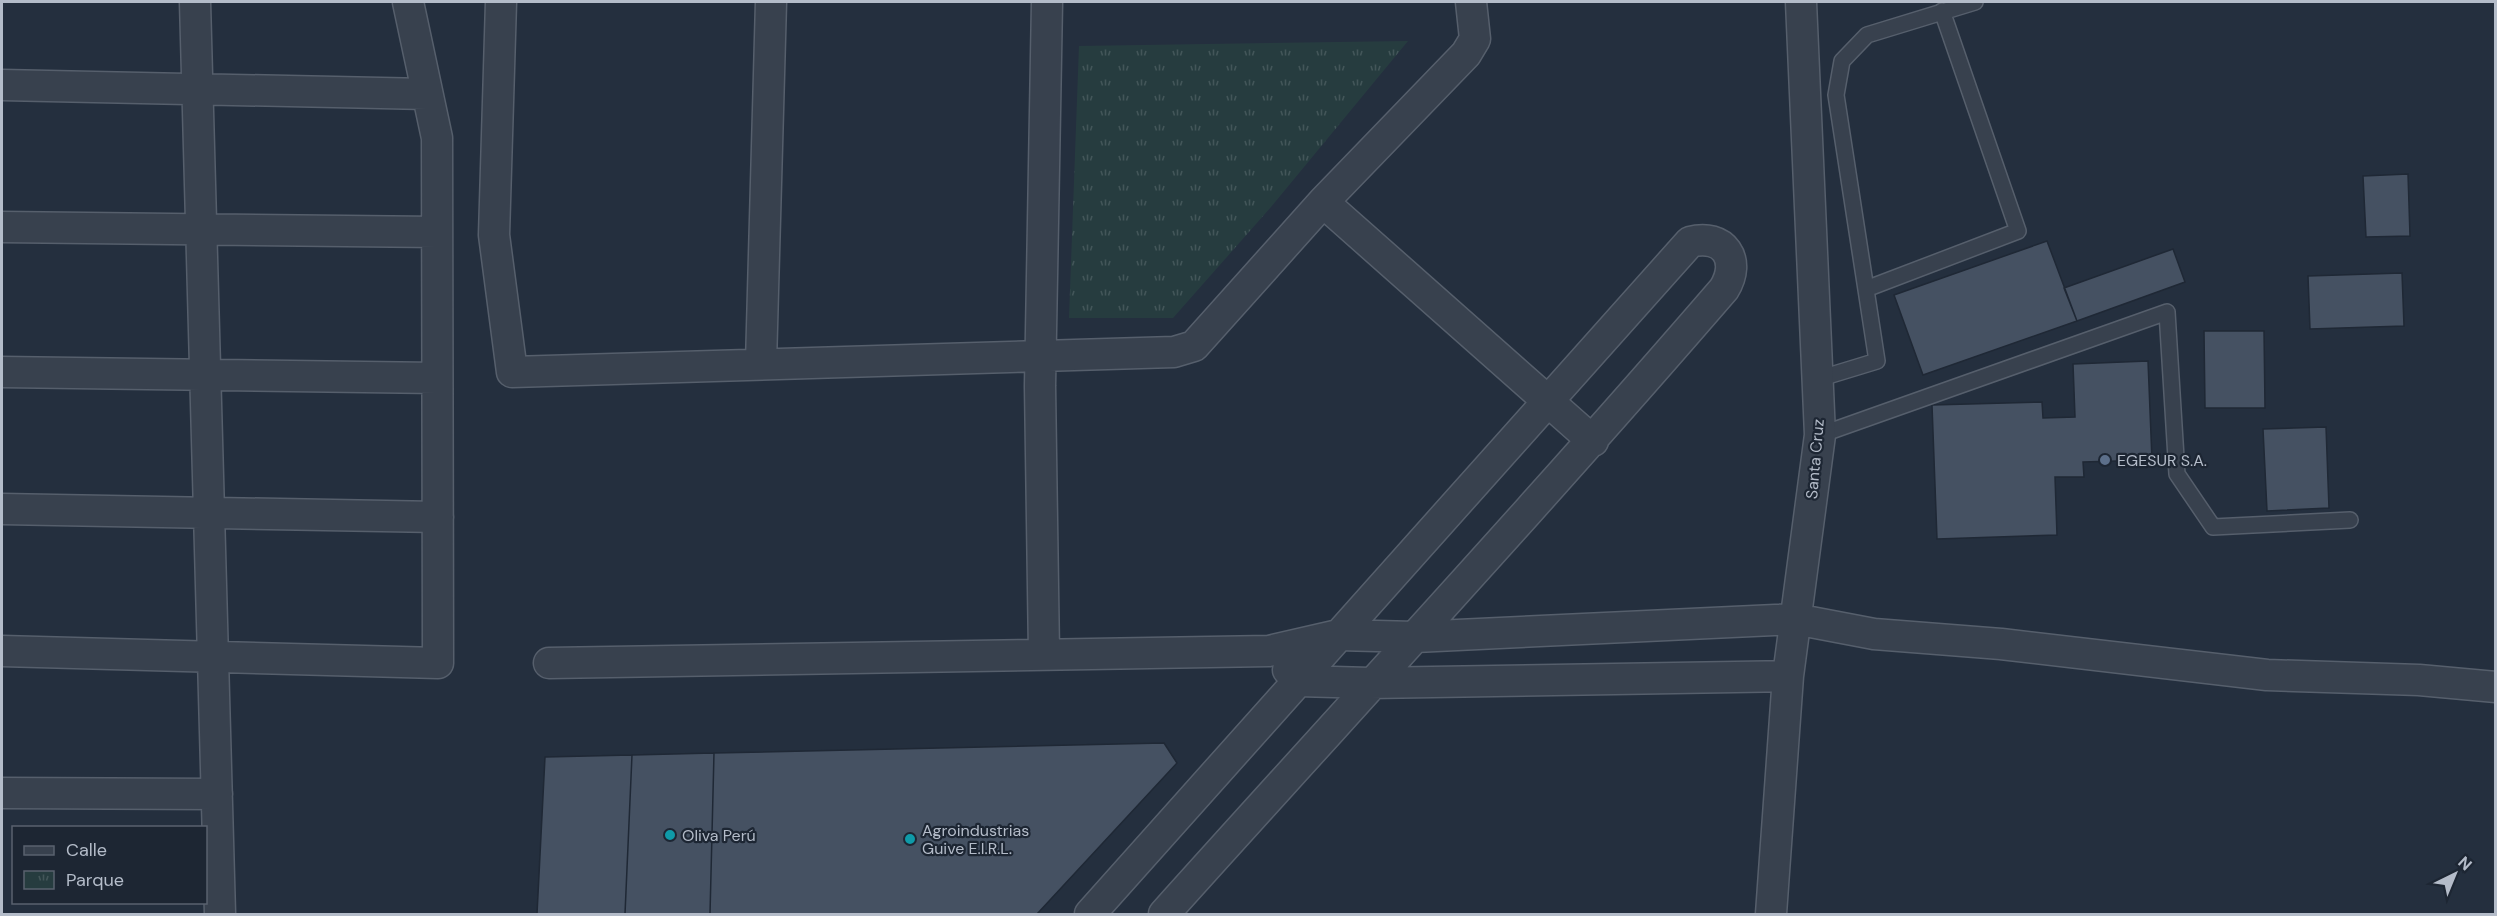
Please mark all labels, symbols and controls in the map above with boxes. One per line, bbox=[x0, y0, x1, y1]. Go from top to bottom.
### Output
street label: Santa Cruz bbox=[1801, 418, 1829, 500]
place label: EGESUR S.A. bbox=[2117, 450, 2207, 471]
marker: EGESUR S.A. bbox=[2098, 453, 2112, 467]
place label: Agroindustrias Guive E.I.R.L. bbox=[922, 820, 1029, 859]
place label: Oliva Perú bbox=[682, 825, 756, 846]
legend bbox=[12, 826, 207, 904]
marker: Oliva Perú bbox=[663, 828, 677, 842]
marker: Agroindustrias Guive E.I.R.L. bbox=[903, 832, 917, 846]
text: Calle bbox=[66, 838, 107, 862]
north arrow bbox=[2425, 844, 2485, 904]
text: N bbox=[2453, 852, 2476, 875]
text: Parque bbox=[66, 868, 124, 892]

